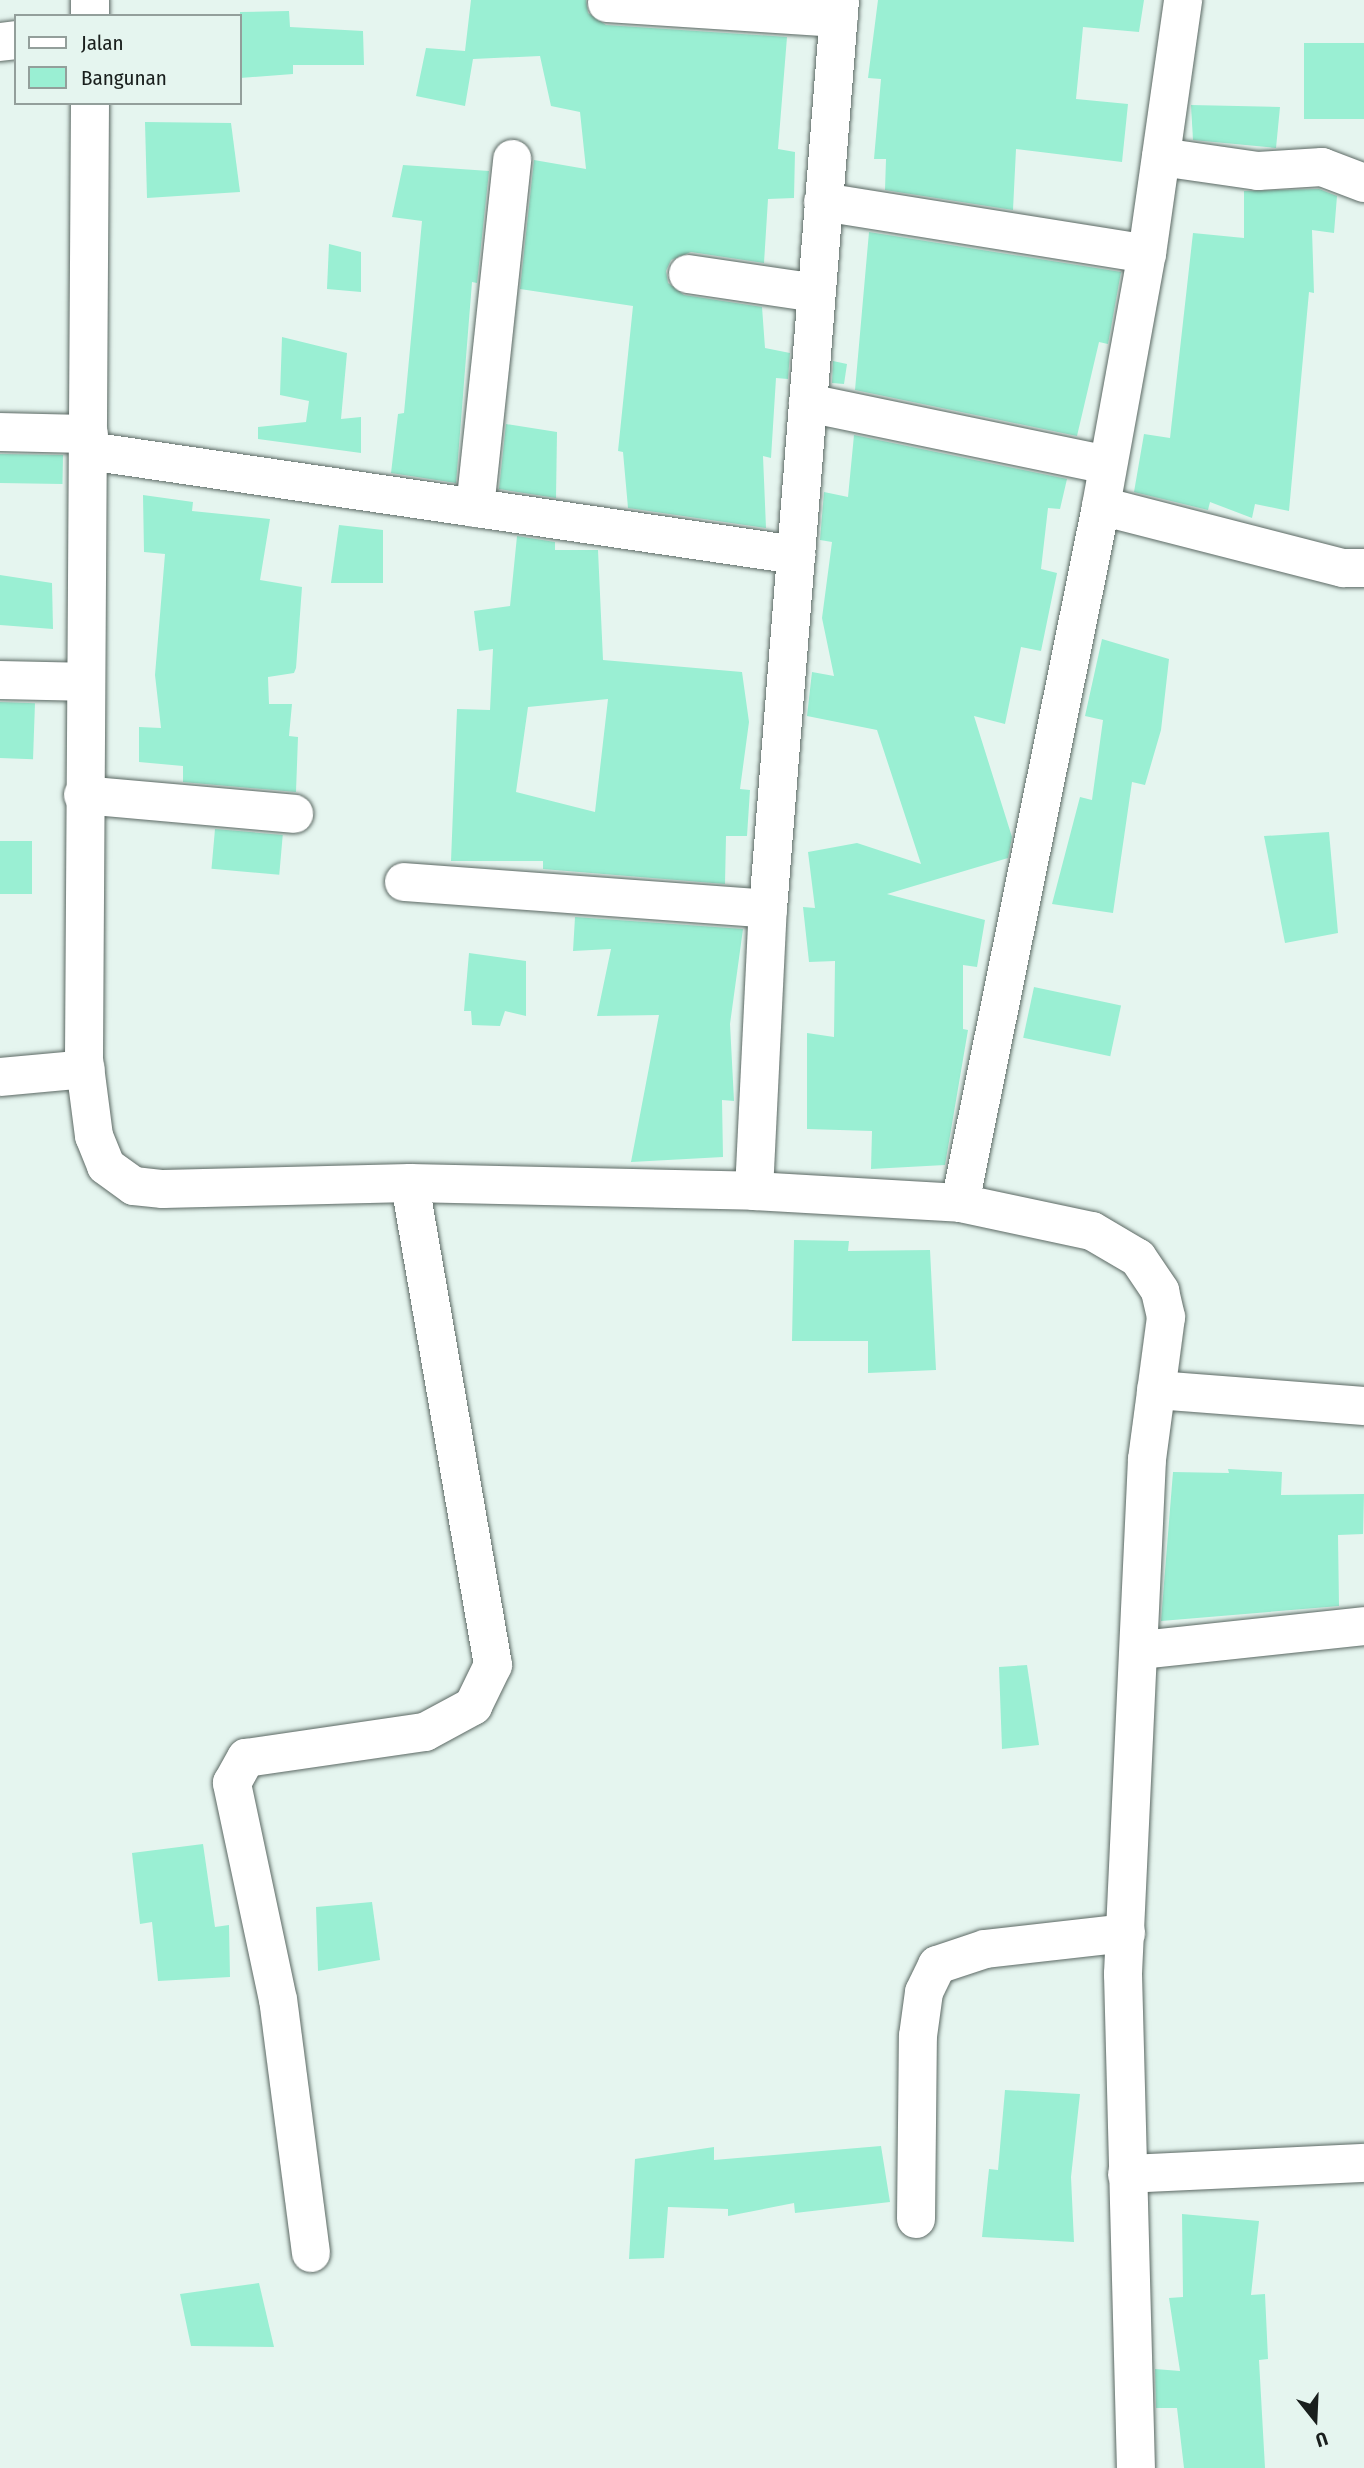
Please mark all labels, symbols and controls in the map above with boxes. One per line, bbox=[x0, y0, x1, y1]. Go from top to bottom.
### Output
legend bbox=[14, 14, 242, 105]
text: Jalan bbox=[81, 30, 124, 56]
text: Bangunan bbox=[81, 65, 167, 91]
north arrow bbox=[1280, 2384, 1350, 2454]
text: U bbox=[1313, 2427, 1331, 2452]

